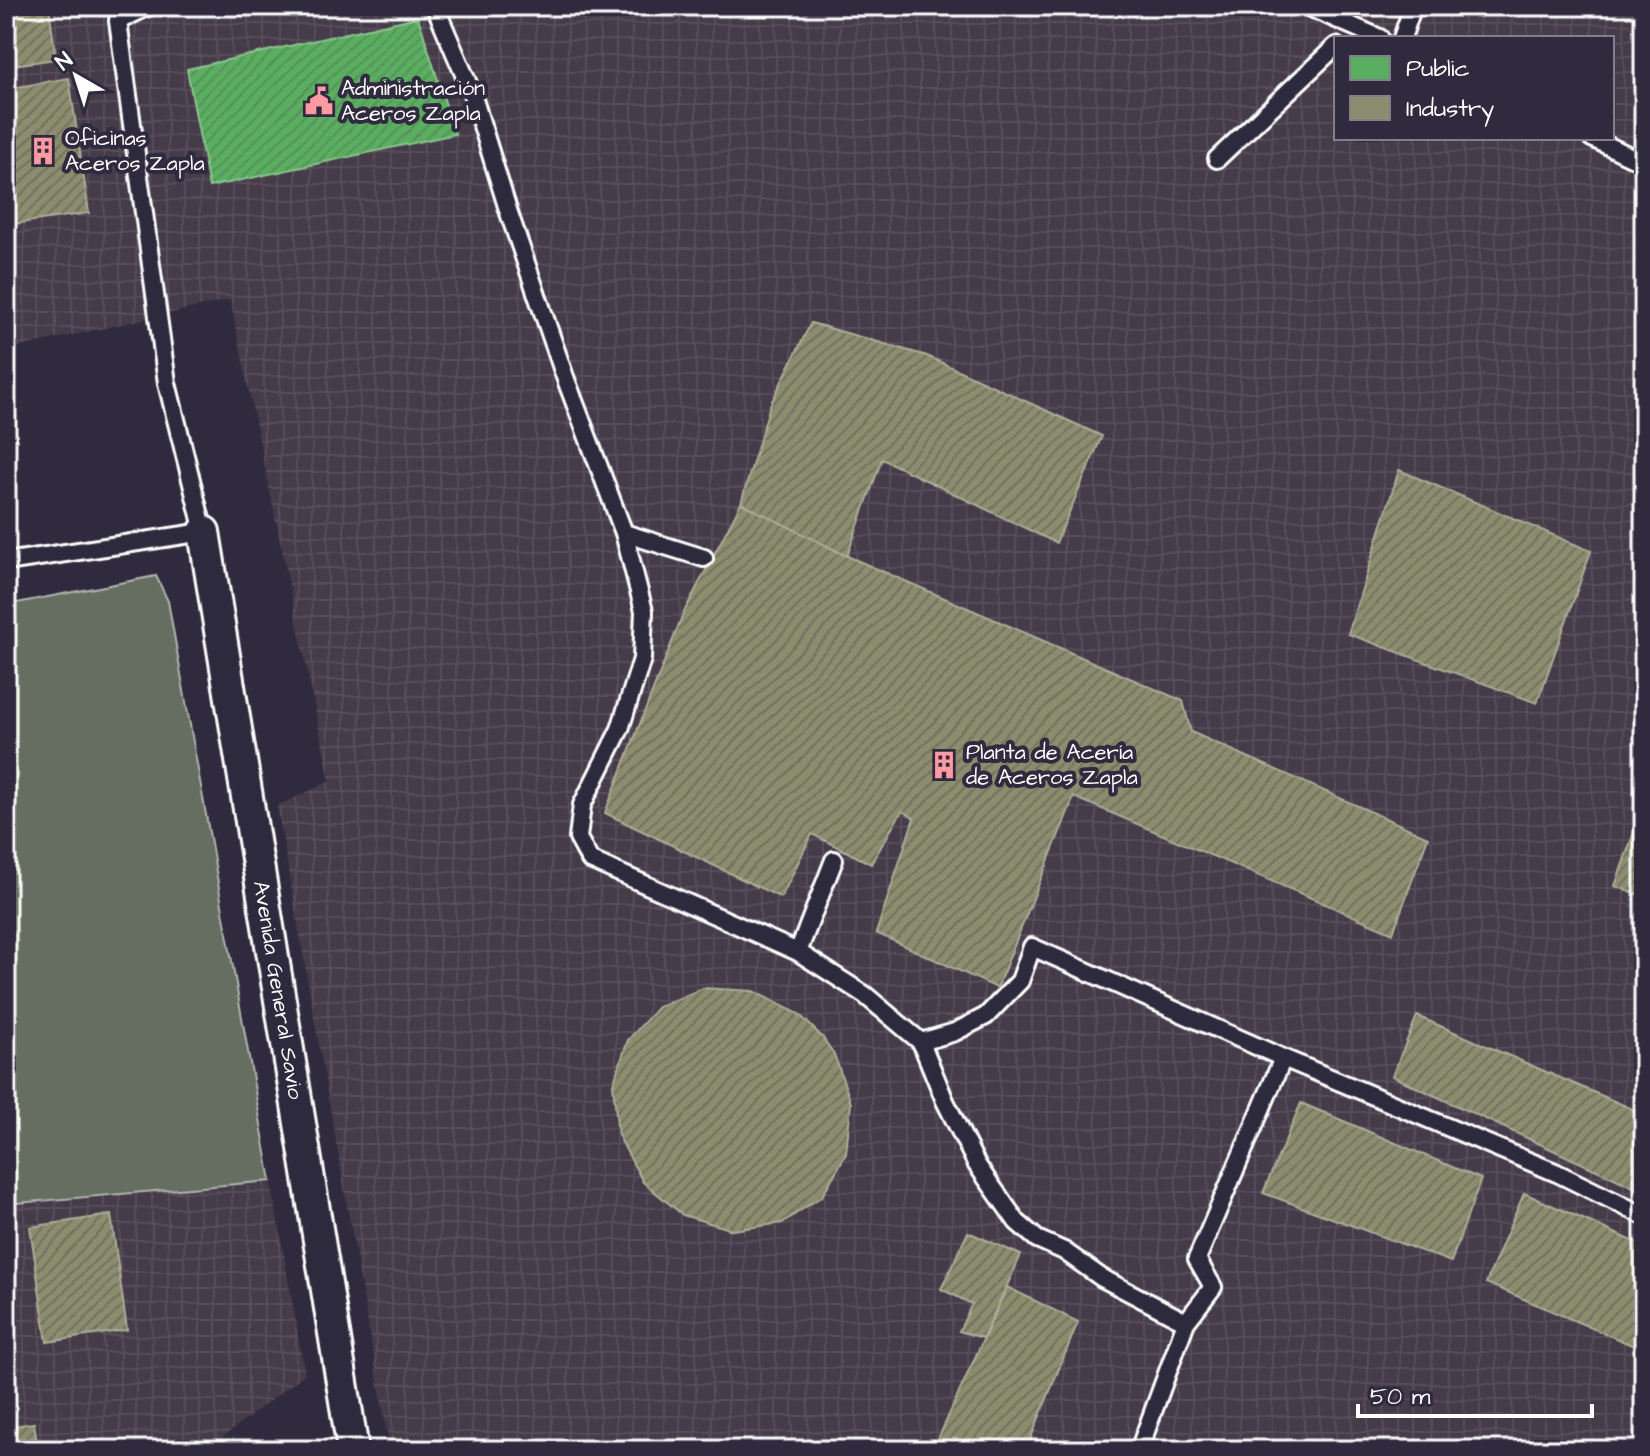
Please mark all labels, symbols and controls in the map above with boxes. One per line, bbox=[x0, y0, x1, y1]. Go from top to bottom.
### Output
north arrow bbox=[36, 36, 116, 116]
legend bbox=[1334, 36, 1614, 140]
text: N bbox=[49, 45, 80, 78]
text: Public bbox=[1406, 52, 1470, 86]
place label: Administración Aceros Zapla bbox=[341, 73, 485, 129]
public building icon: Administración Aceros Zapla bbox=[304, 86, 334, 116]
text: Industry bbox=[1406, 92, 1494, 127]
place label: Oficinas Aceros Zapla bbox=[65, 123, 205, 179]
building icon: Oficinas Aceros Zapla bbox=[28, 136, 58, 166]
place label: Planta de Acería de Aceros Zapla bbox=[966, 737, 1138, 793]
building icon: Planta de Acería de Aceros Zapla bbox=[929, 750, 959, 780]
street label: Avenida General Savio bbox=[245, 878, 311, 1102]
scale bar bbox=[1358, 1368, 1592, 1418]
text: 50 m bbox=[1370, 1380, 1431, 1414]

